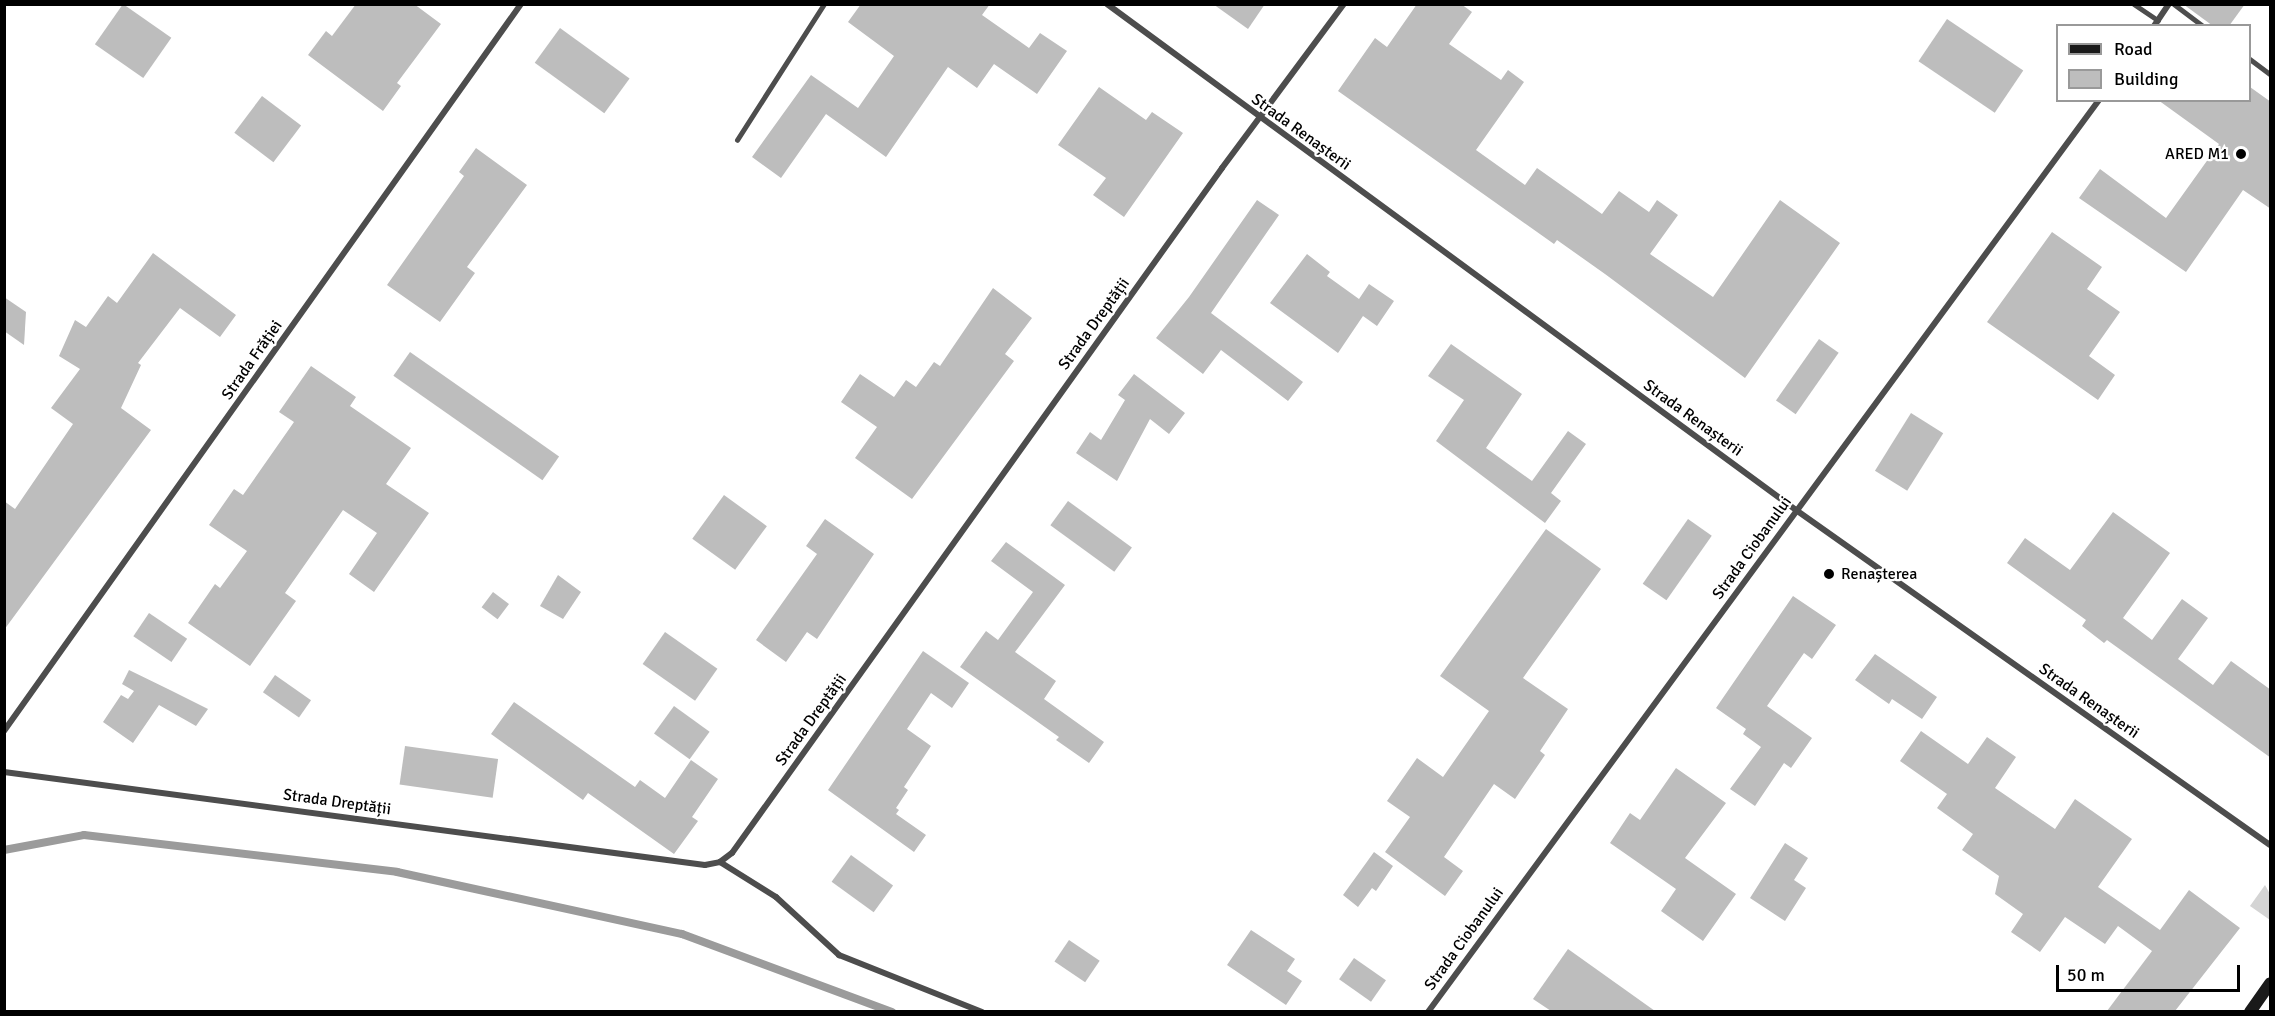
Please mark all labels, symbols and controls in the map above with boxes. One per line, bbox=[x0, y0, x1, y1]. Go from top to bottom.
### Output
legend bbox=[2056, 24, 2251, 102]
text: Road bbox=[2114, 38, 2153, 60]
text: Building bbox=[2114, 68, 2178, 90]
street label: Strada Renașterii bbox=[1248, 90, 1354, 174]
place label: ARED M1 bbox=[2165, 144, 2229, 164]
marker: ARED M1 bbox=[2234, 147, 2248, 161]
street label: Strada Dreptății bbox=[1054, 274, 1134, 374]
street label: Strada Frăției bbox=[218, 317, 286, 403]
street label: Strada Renașterii bbox=[1640, 376, 1746, 460]
street label: Strada Ciobanului bbox=[1708, 493, 1796, 603]
place label: Renașterea bbox=[1841, 564, 1917, 584]
marker: Renașterea bbox=[1822, 567, 1836, 581]
street label: Strada Renașterii bbox=[2035, 659, 2143, 743]
street label: Strada Dreptății bbox=[771, 670, 851, 770]
street label: Strada Dreptății bbox=[282, 785, 392, 819]
street label: Strada Ciobanului bbox=[1420, 884, 1508, 994]
scale bar bbox=[2059, 953, 2244, 991]
text: 50 m bbox=[2067, 964, 2105, 986]

